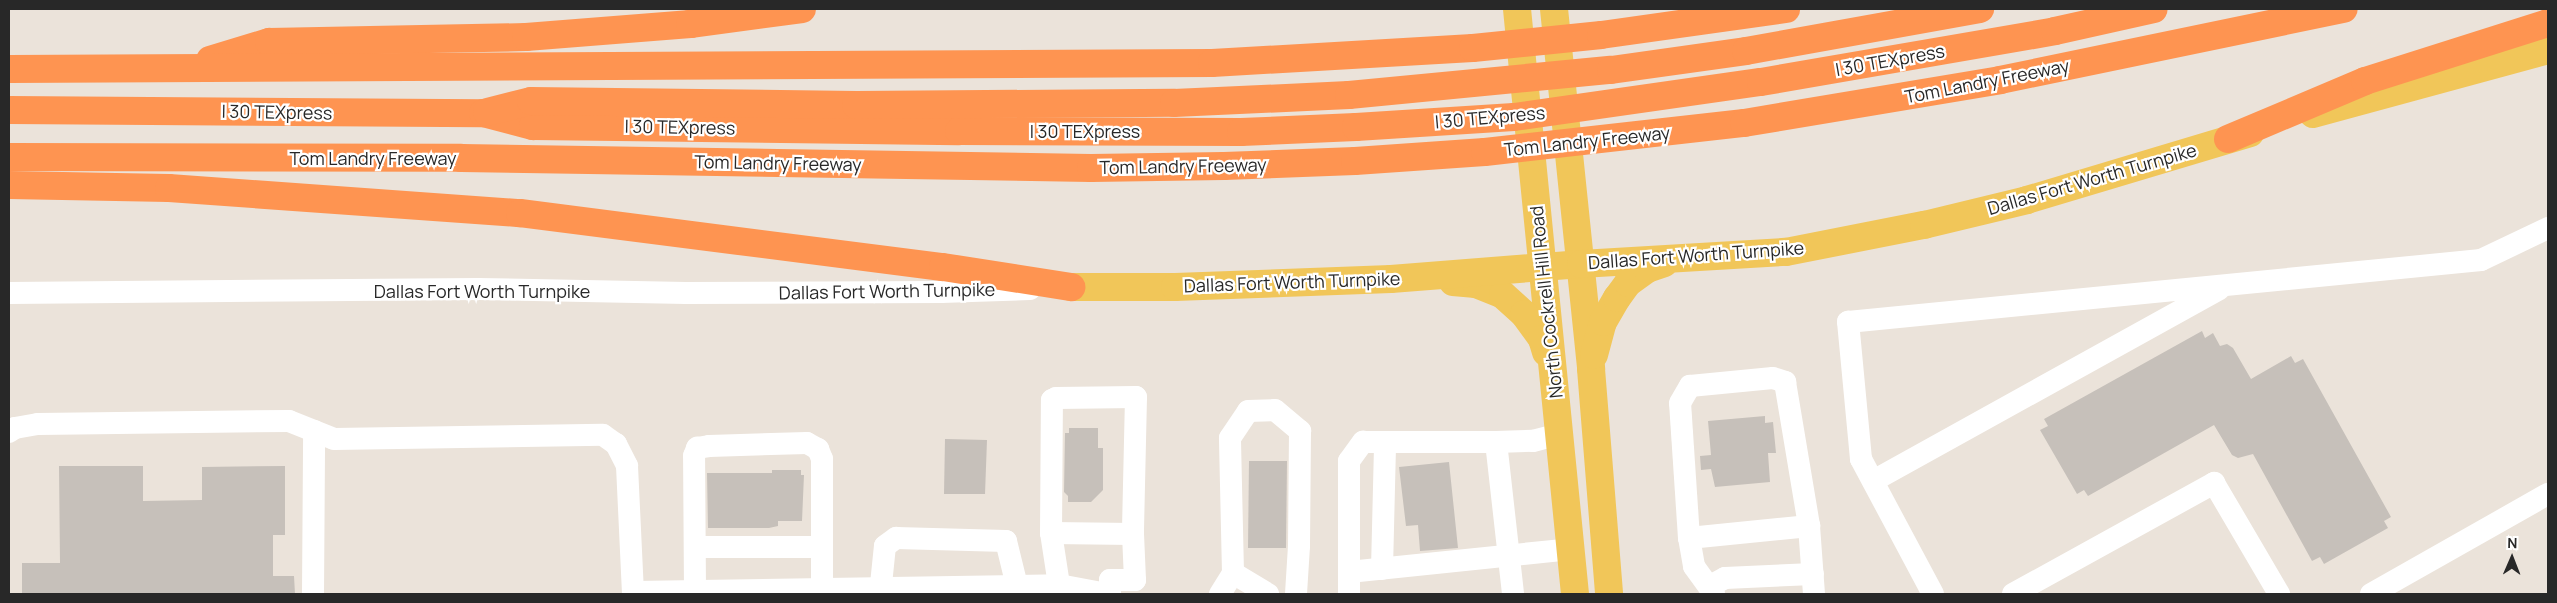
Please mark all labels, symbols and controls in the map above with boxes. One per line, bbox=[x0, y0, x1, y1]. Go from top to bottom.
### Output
street label: I 30 TEXpress bbox=[1834, 40, 1946, 80]
street label: Tom Landry Freeway bbox=[1903, 54, 2071, 108]
street label: I 30 TEXpress bbox=[222, 100, 332, 124]
street label: I 30 TEXpress bbox=[1434, 101, 1546, 133]
street label: I 30 TEXpress bbox=[625, 115, 735, 139]
street label: I 30 TEXpress bbox=[1030, 120, 1140, 142]
street label: Tom Landry Freeway bbox=[1503, 122, 1671, 160]
street label: Dallas Fort Worth Turnpike bbox=[1985, 139, 2199, 219]
street label: Tom Landry Freeway bbox=[289, 147, 457, 169]
street label: Tom Landry Freeway bbox=[694, 151, 862, 175]
street label: Tom Landry Freeway bbox=[1099, 154, 1267, 178]
street label: North Cockrell Hill Road bbox=[1525, 205, 1567, 399]
street label: Dallas Fort Worth Turnpike bbox=[1587, 237, 1805, 273]
street label: Dallas Fort Worth Turnpike bbox=[1183, 267, 1401, 297]
street label: Dallas Fort Worth Turnpike bbox=[779, 278, 995, 304]
street label: Dallas Fort Worth Turnpike bbox=[374, 280, 590, 302]
north arrow bbox=[2487, 533, 2537, 583]
text: N bbox=[2507, 533, 2517, 552]

